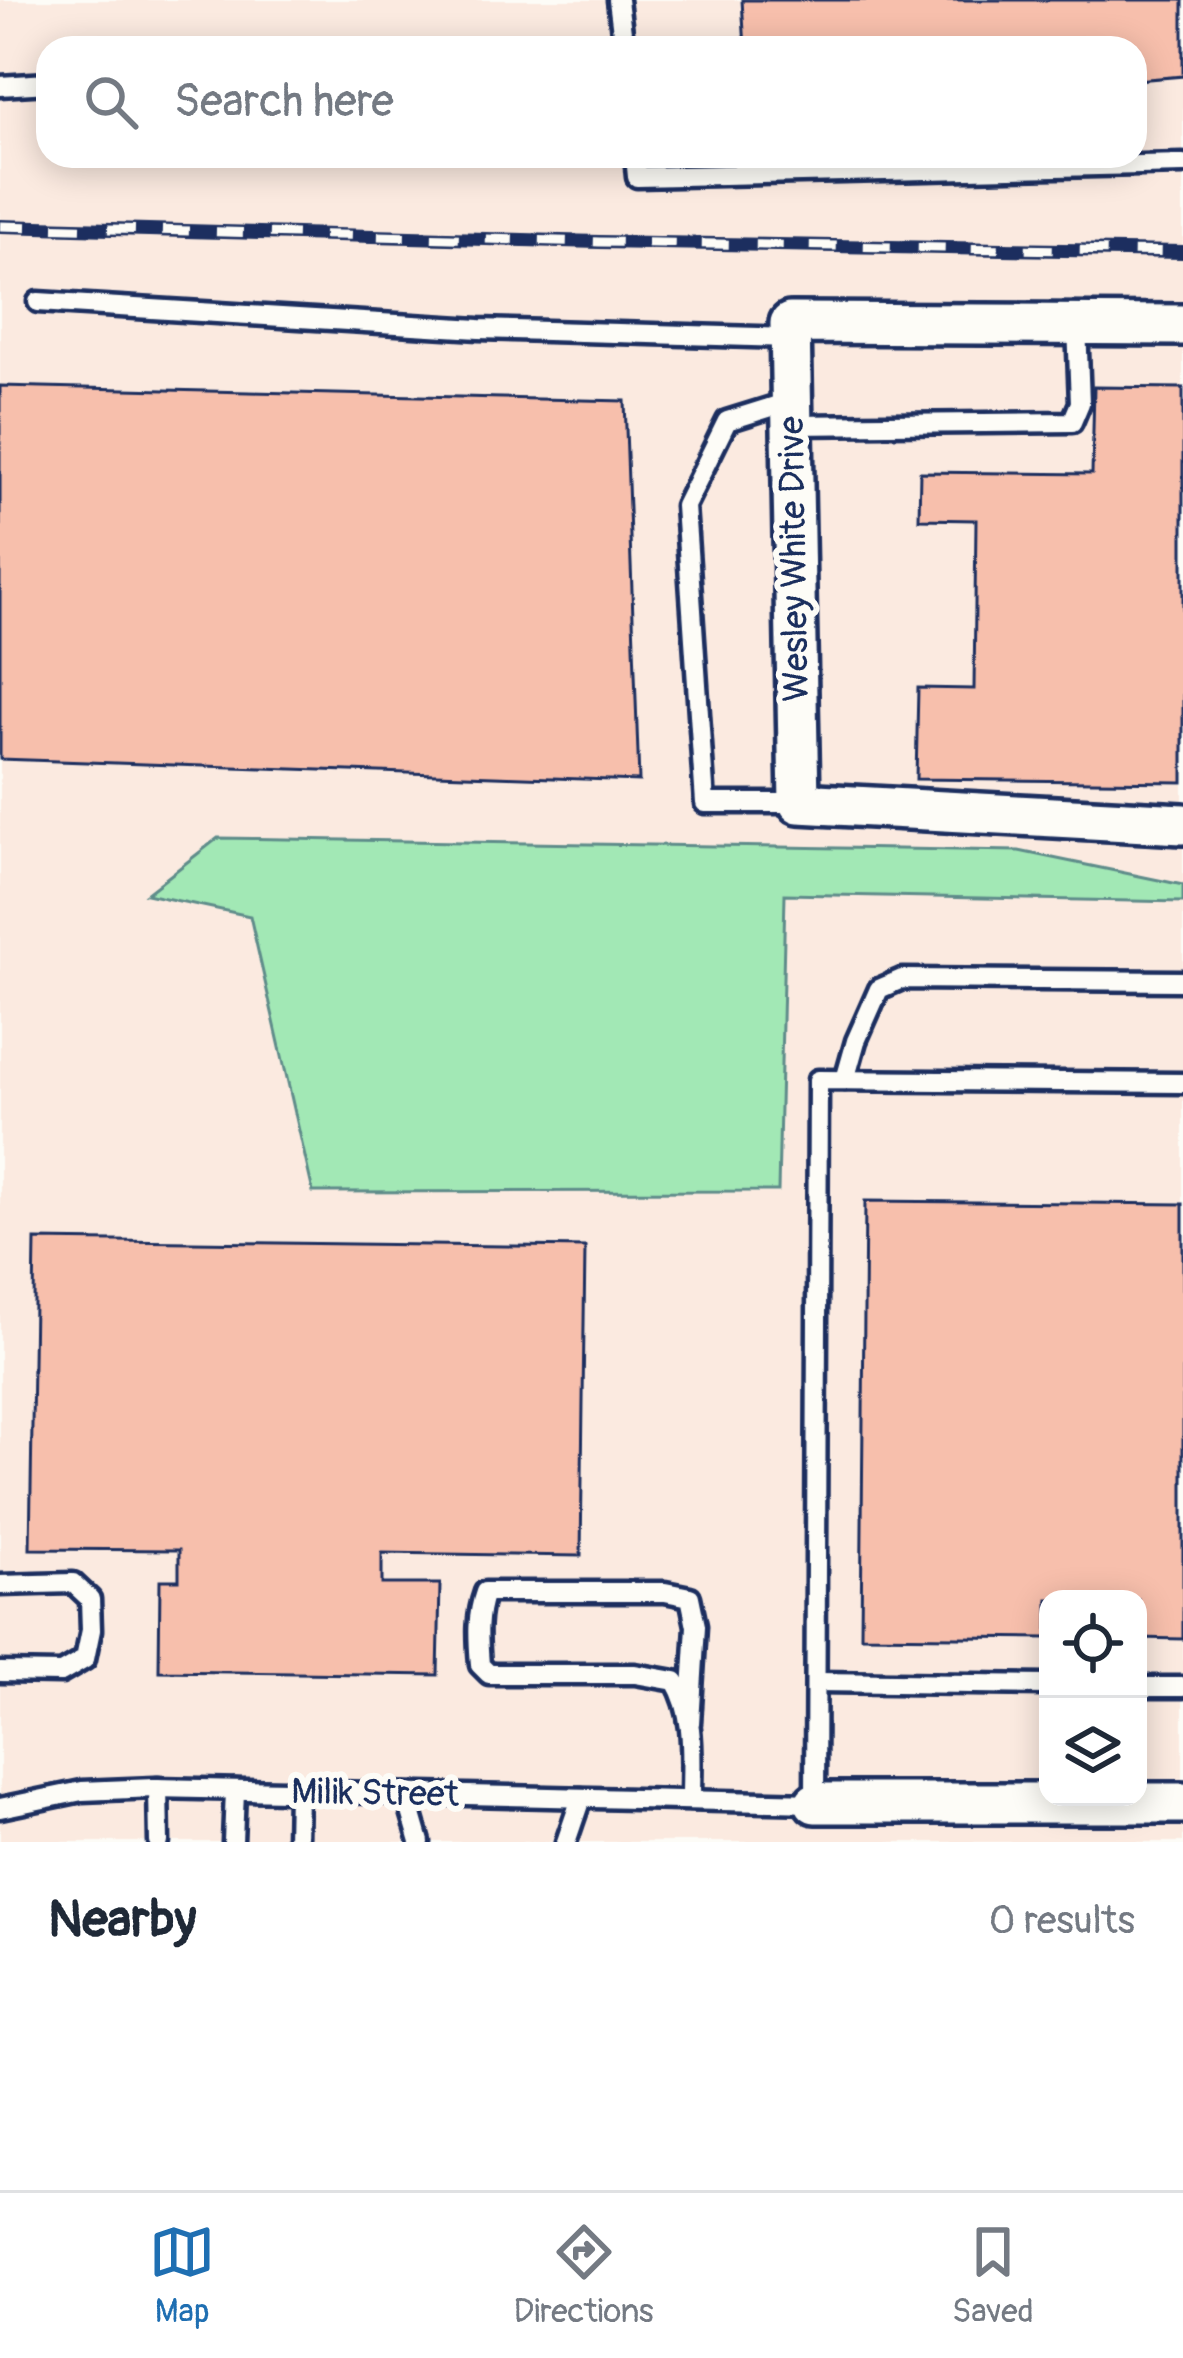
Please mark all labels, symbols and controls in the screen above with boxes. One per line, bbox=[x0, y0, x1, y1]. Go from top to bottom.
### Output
search box bbox=[36, 36, 1147, 168]
icon: search bbox=[78, 69, 144, 135]
text: Search here bbox=[174, 74, 394, 130]
street label: Wesley White Drive bbox=[769, 416, 819, 702]
map controls bbox=[1039, 1590, 1147, 1806]
button: locate bbox=[1039, 1590, 1147, 1698]
button: layers bbox=[1039, 1698, 1147, 1806]
street label: Milik Street bbox=[291, 1769, 460, 1817]
text: Nearby bbox=[48, 1888, 196, 1952]
text: 0 results bbox=[989, 1896, 1135, 1945]
tab: Map bbox=[149, 2219, 215, 2332]
tab: Directions bbox=[514, 2219, 654, 2332]
tab: Saved bbox=[952, 2219, 1034, 2332]

